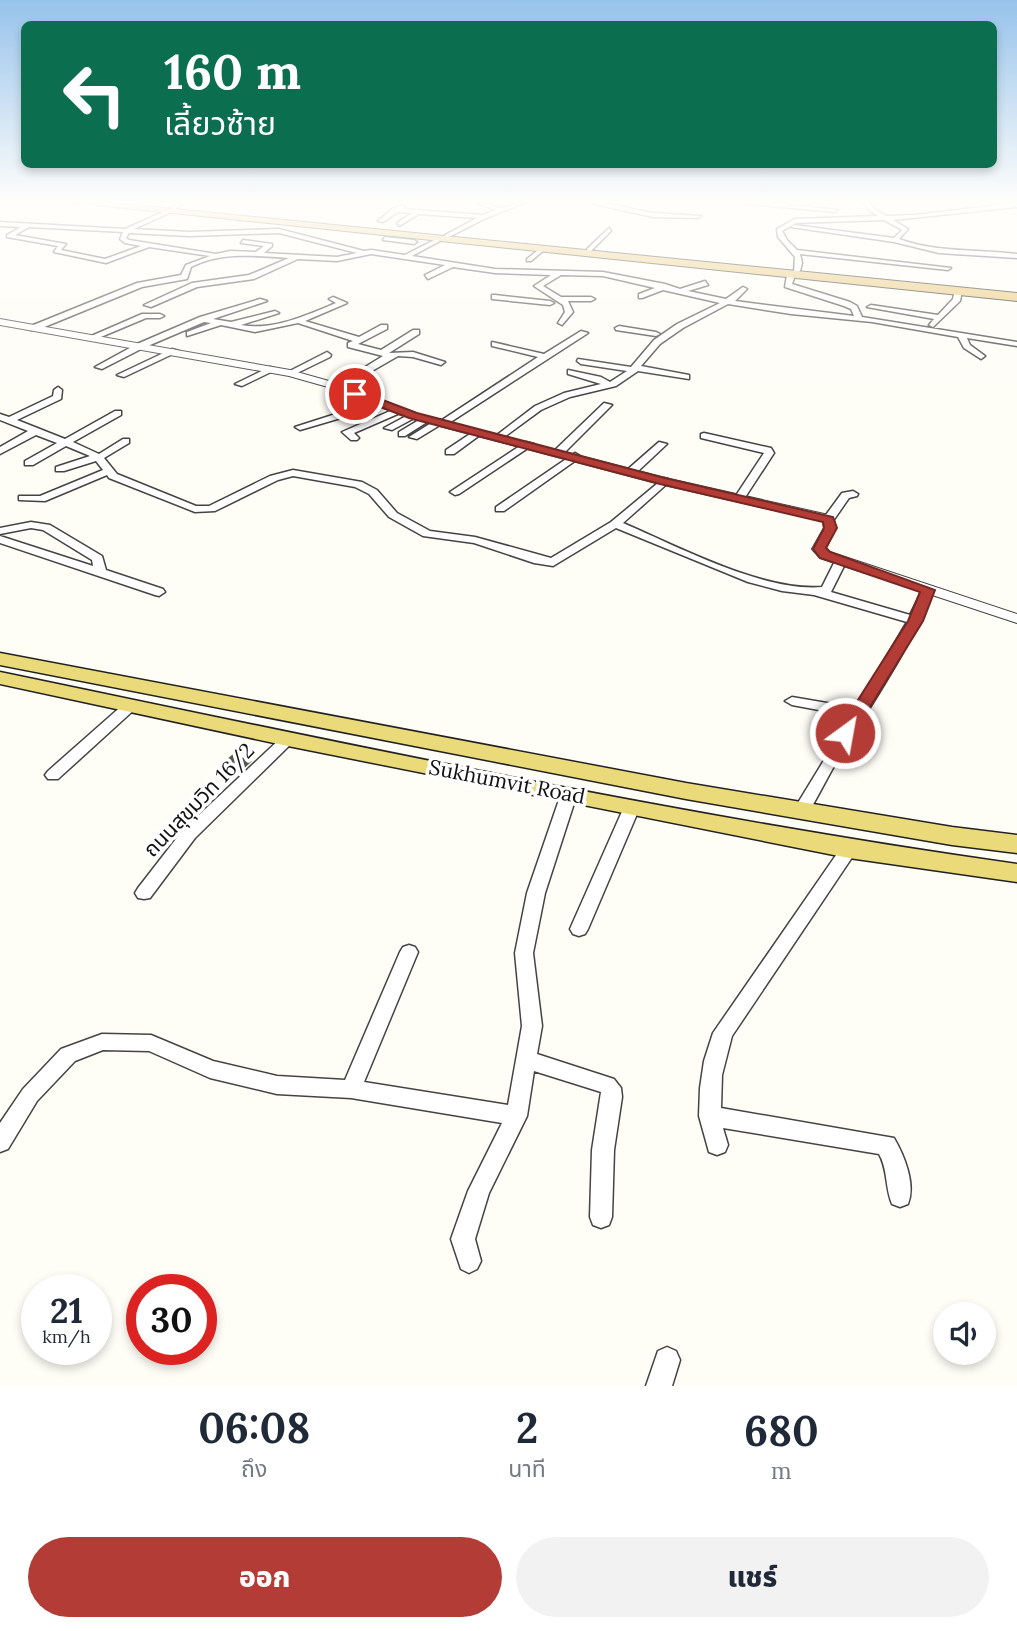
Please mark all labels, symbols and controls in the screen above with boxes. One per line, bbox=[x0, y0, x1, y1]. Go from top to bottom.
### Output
text: 160 m bbox=[164, 40, 301, 102]
icon: left bbox=[49, 49, 140, 140]
text: เลี้ยวซ้าย bbox=[164, 103, 276, 144]
pin bbox=[325, 364, 385, 424]
icon: arrive bbox=[336, 375, 374, 413]
position arrow bbox=[808, 696, 882, 770]
street label: ถนนสุขุมวิท 16/2 bbox=[137, 737, 260, 862]
street label: Sukhumvit Road bbox=[427, 753, 588, 810]
speed limit sign: 30 bbox=[126, 1274, 217, 1365]
text: 21 bbox=[50, 1288, 83, 1333]
map controls bbox=[933, 1302, 996, 1365]
button: sound bbox=[933, 1302, 996, 1365]
text: km/h bbox=[42, 1325, 91, 1348]
text: 06:08 bbox=[198, 1401, 310, 1455]
text: 2 bbox=[516, 1401, 538, 1455]
text: 680 bbox=[744, 1404, 819, 1458]
text: ถึง bbox=[241, 1454, 267, 1483]
text: นาที bbox=[508, 1454, 546, 1483]
text: m bbox=[771, 1456, 792, 1485]
button: ออก bbox=[28, 1537, 502, 1617]
button: แชร์ bbox=[516, 1537, 989, 1617]

